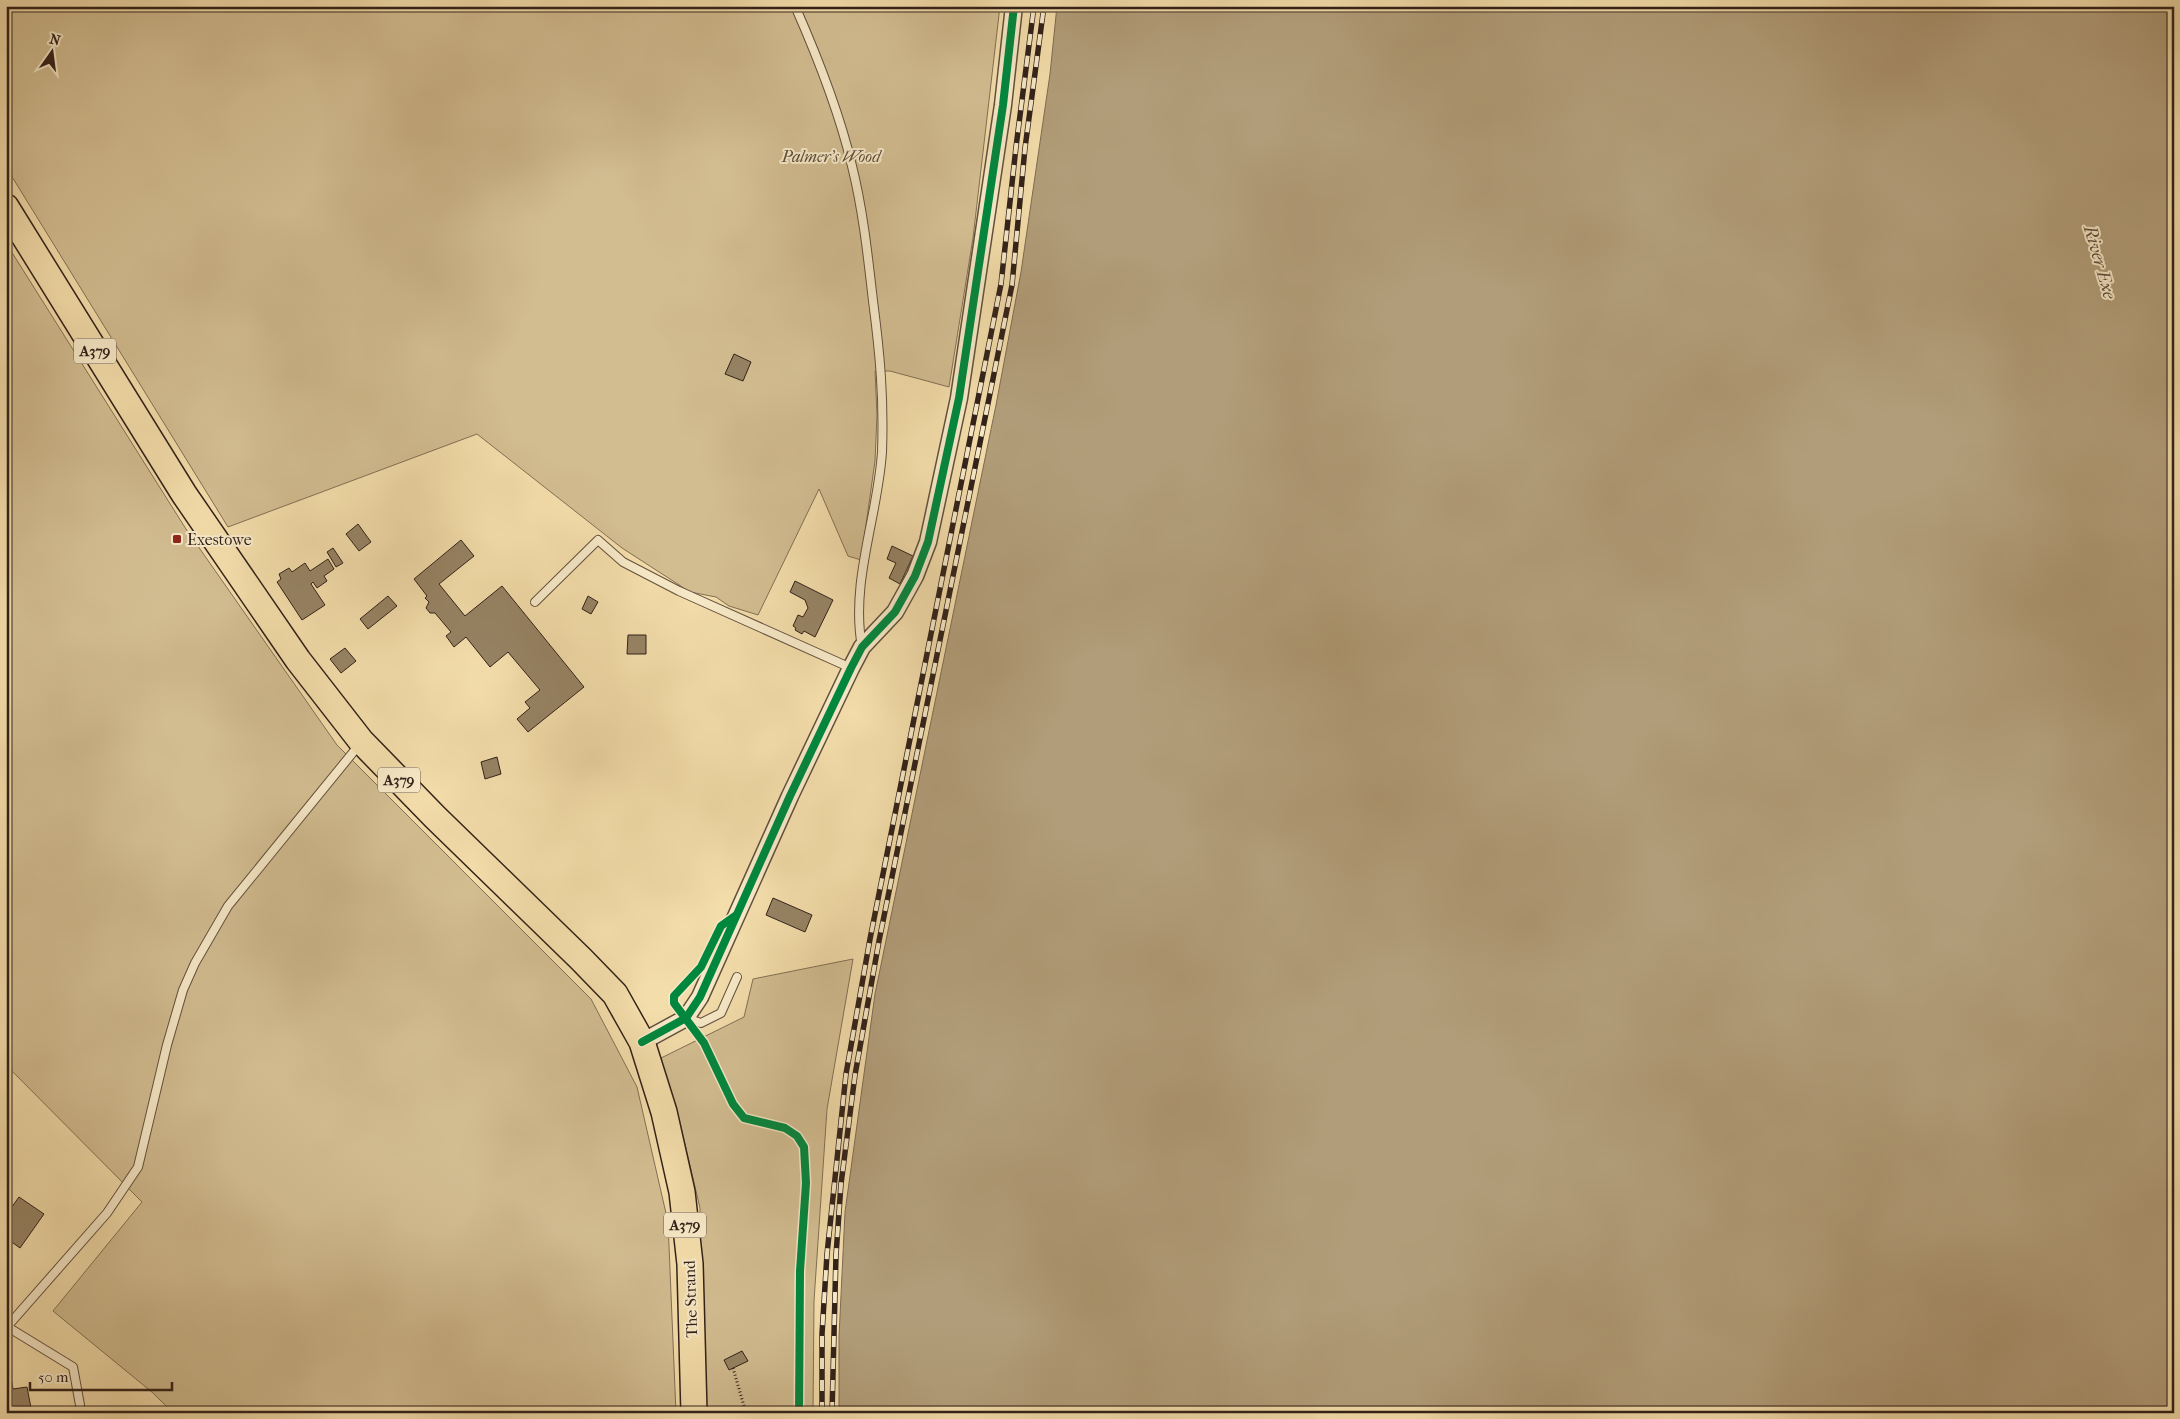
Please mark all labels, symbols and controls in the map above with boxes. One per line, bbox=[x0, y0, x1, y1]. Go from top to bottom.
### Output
north arrow bbox=[28, 28, 78, 78]
text: N bbox=[48, 30, 63, 49]
park label: Palmer's Wood bbox=[781, 147, 882, 166]
water label: River Exe bbox=[2079, 222, 2120, 302]
road number: A379 bbox=[74, 338, 116, 364]
place label: Exestowe bbox=[187, 530, 252, 549]
marker: Exestowe bbox=[171, 533, 183, 545]
road number: A379 bbox=[378, 768, 420, 792]
road number: A379 bbox=[664, 1212, 706, 1238]
street label: The Strand bbox=[680, 1260, 701, 1338]
scale bar bbox=[30, 1359, 172, 1391]
text: 50 m bbox=[38, 1368, 69, 1386]

